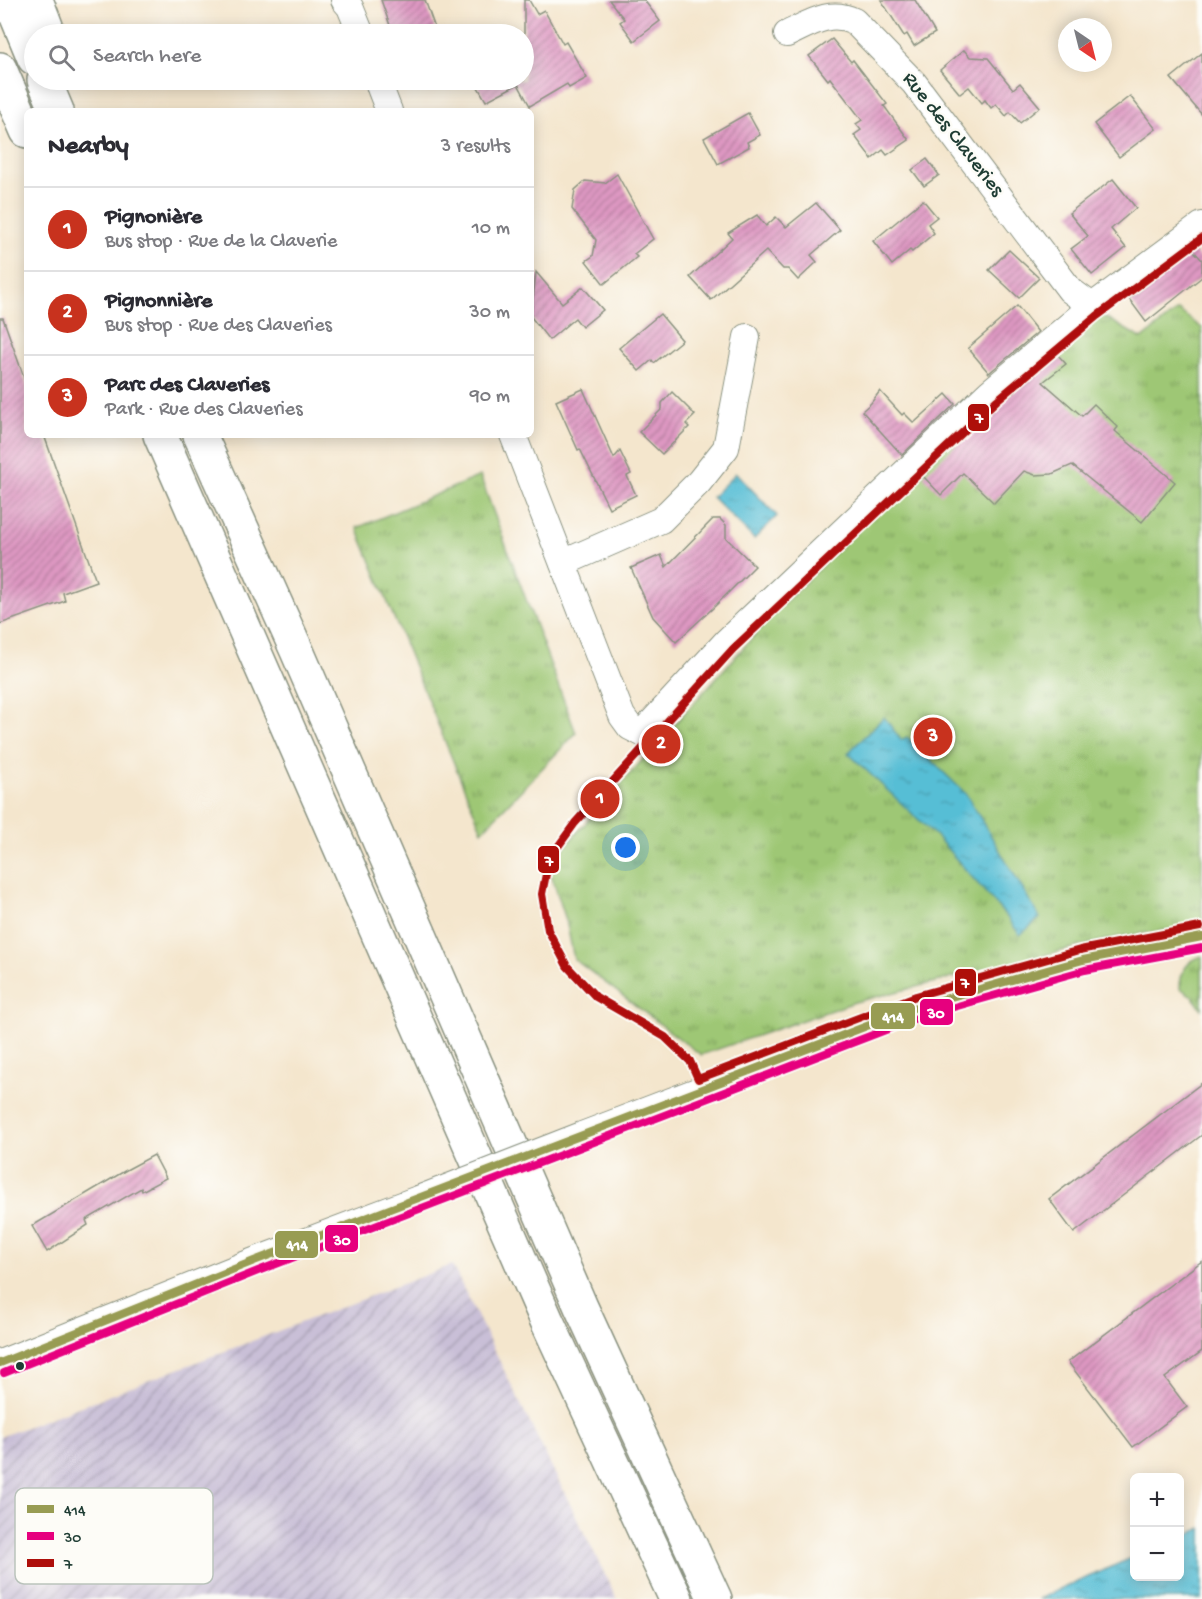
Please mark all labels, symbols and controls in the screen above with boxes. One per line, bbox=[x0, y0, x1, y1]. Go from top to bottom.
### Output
north arrow bbox=[1058, 18, 1112, 72]
search box bbox=[24, 24, 534, 90]
icon: search bbox=[45, 41, 78, 74]
text: Search here bbox=[93, 44, 201, 70]
street label: Rue des Claveries bbox=[896, 68, 1009, 203]
text: Nearby bbox=[48, 132, 129, 163]
text: 3 results bbox=[441, 136, 510, 159]
text: Pignonière bbox=[105, 205, 202, 231]
text: 1 bbox=[63, 218, 72, 241]
text: 10 m bbox=[472, 218, 510, 241]
text: Bus stop · Rue de la Claverie bbox=[105, 231, 337, 254]
text: Pignonnière bbox=[105, 289, 212, 315]
text: 2 bbox=[63, 302, 72, 325]
text: 30 m bbox=[469, 302, 510, 325]
text: Bus stop · Rue des Claveries bbox=[105, 315, 332, 338]
text: Parc des Claveries bbox=[105, 373, 269, 399]
text: 3 bbox=[62, 386, 73, 409]
text: 90 m bbox=[470, 386, 510, 409]
text: Park · Rue des Claveries bbox=[105, 399, 303, 422]
line badge: 7 bbox=[967, 403, 990, 432]
text: 7 bbox=[974, 411, 984, 430]
pin: 3 bbox=[914, 714, 952, 760]
pin: 2 bbox=[642, 722, 680, 766]
pin: 1 bbox=[580, 776, 620, 822]
your location bbox=[611, 833, 640, 862]
line badge: 7 bbox=[537, 845, 560, 874]
text: 7 bbox=[544, 854, 554, 873]
line badge: 7 bbox=[954, 968, 977, 997]
text: 7 bbox=[960, 976, 970, 995]
line badge: 30 bbox=[919, 998, 954, 1026]
line badge: 414 bbox=[870, 1002, 916, 1030]
text: 30 bbox=[926, 1006, 945, 1025]
text: 414 bbox=[881, 1010, 904, 1029]
line badge: 30 bbox=[324, 1224, 359, 1253]
line badge: 414 bbox=[274, 1230, 319, 1259]
text: 30 bbox=[332, 1233, 351, 1252]
text: 414 bbox=[285, 1238, 308, 1257]
unlabelled marker bbox=[14, 1360, 26, 1372]
map controls bbox=[1130, 1473, 1184, 1581]
button: + bbox=[1130, 1473, 1184, 1527]
legend bbox=[15, 1488, 213, 1584]
text: 414 bbox=[64, 1503, 86, 1522]
button: − bbox=[1130, 1527, 1184, 1581]
text: 30 bbox=[63, 1530, 81, 1549]
text: 7 bbox=[63, 1557, 73, 1576]

